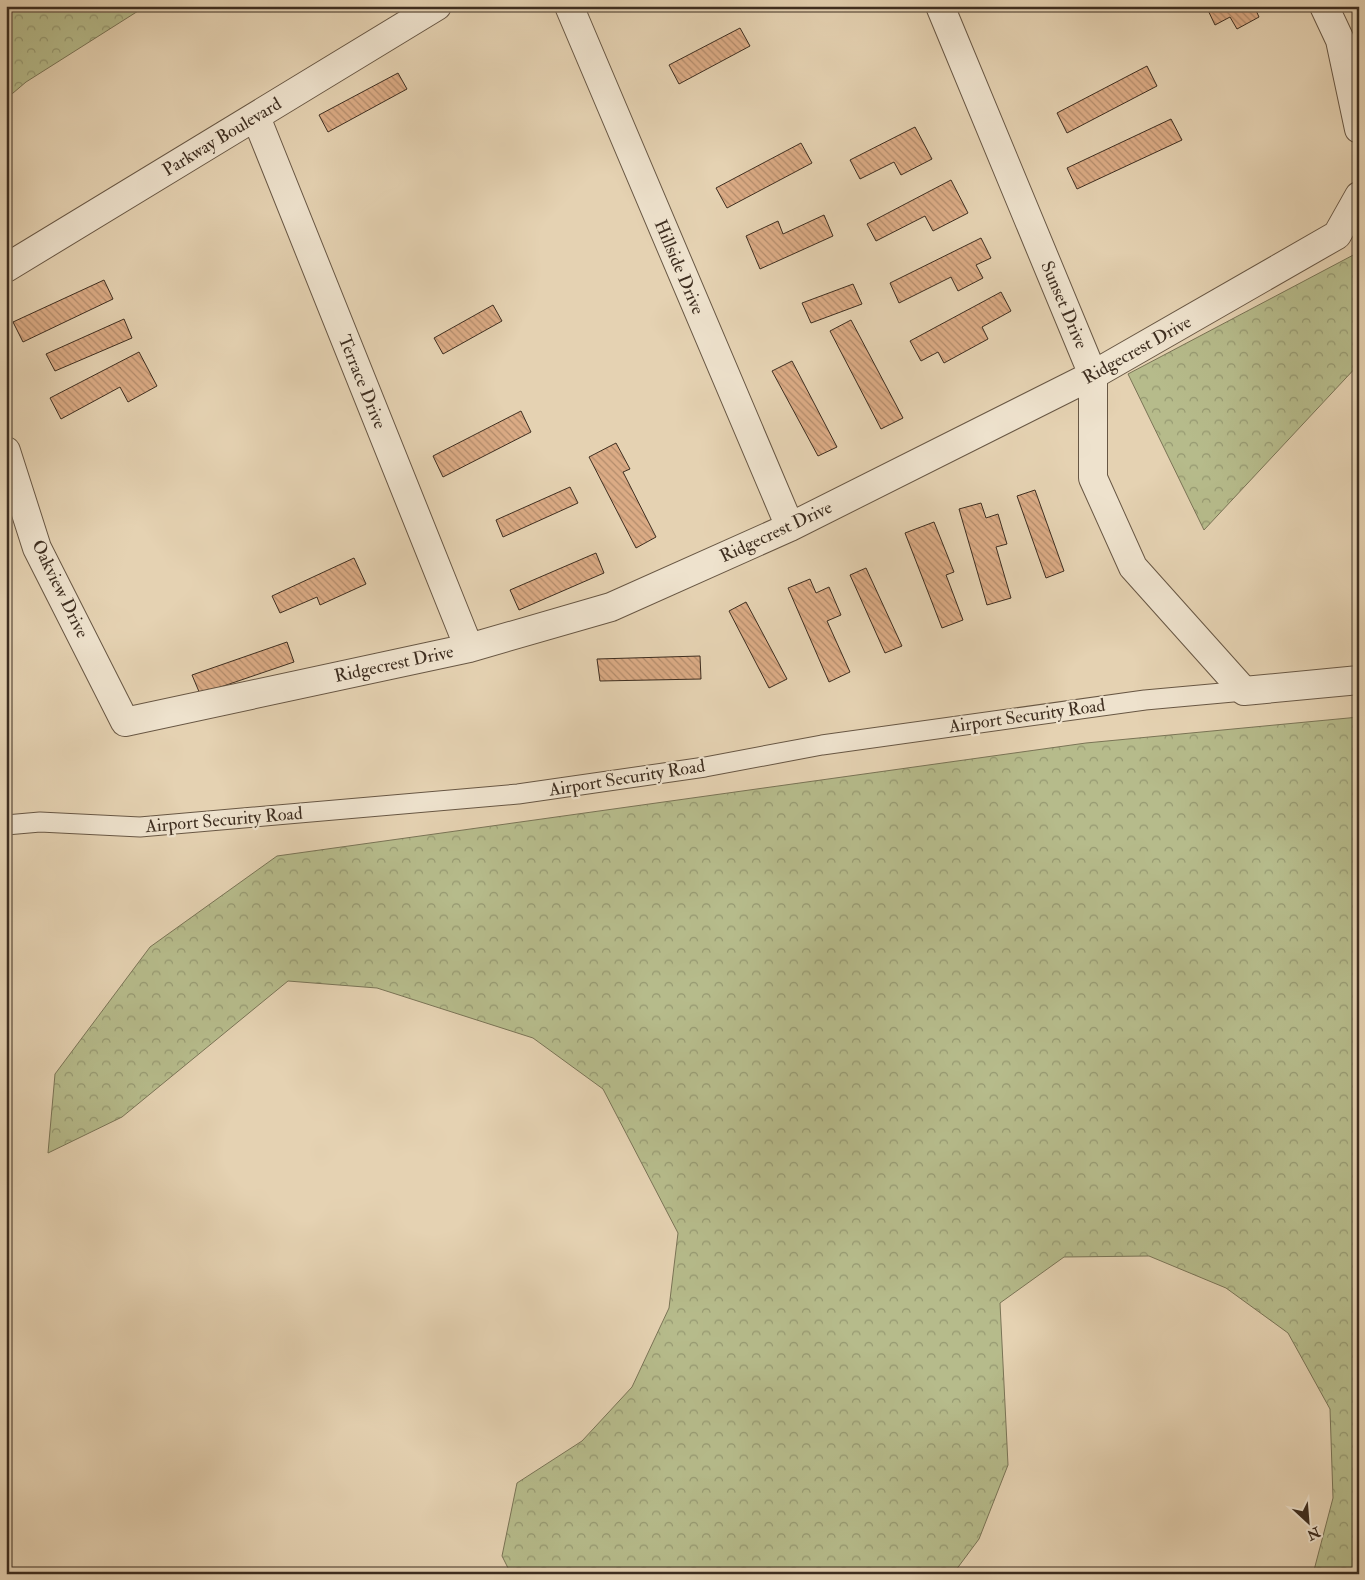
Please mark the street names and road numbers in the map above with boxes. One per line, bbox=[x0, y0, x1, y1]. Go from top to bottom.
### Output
street label: Parkway Boulevard bbox=[158, 92, 286, 182]
street label: Hillside Drive bbox=[649, 216, 710, 318]
street label: Sunset Drive bbox=[1035, 258, 1093, 353]
street label: Ridgecrest Drive bbox=[1078, 310, 1196, 389]
street label: Terrace Drive bbox=[333, 332, 391, 433]
street label: Ridgecrest Drive bbox=[716, 496, 836, 568]
street label: Oakview Drive bbox=[26, 536, 94, 642]
street label: Ridgecrest Drive bbox=[332, 640, 456, 688]
street label: Airport Security Road bbox=[946, 694, 1107, 739]
street label: Airport Security Road bbox=[546, 754, 707, 802]
street label: Airport Security Road bbox=[143, 802, 304, 838]

